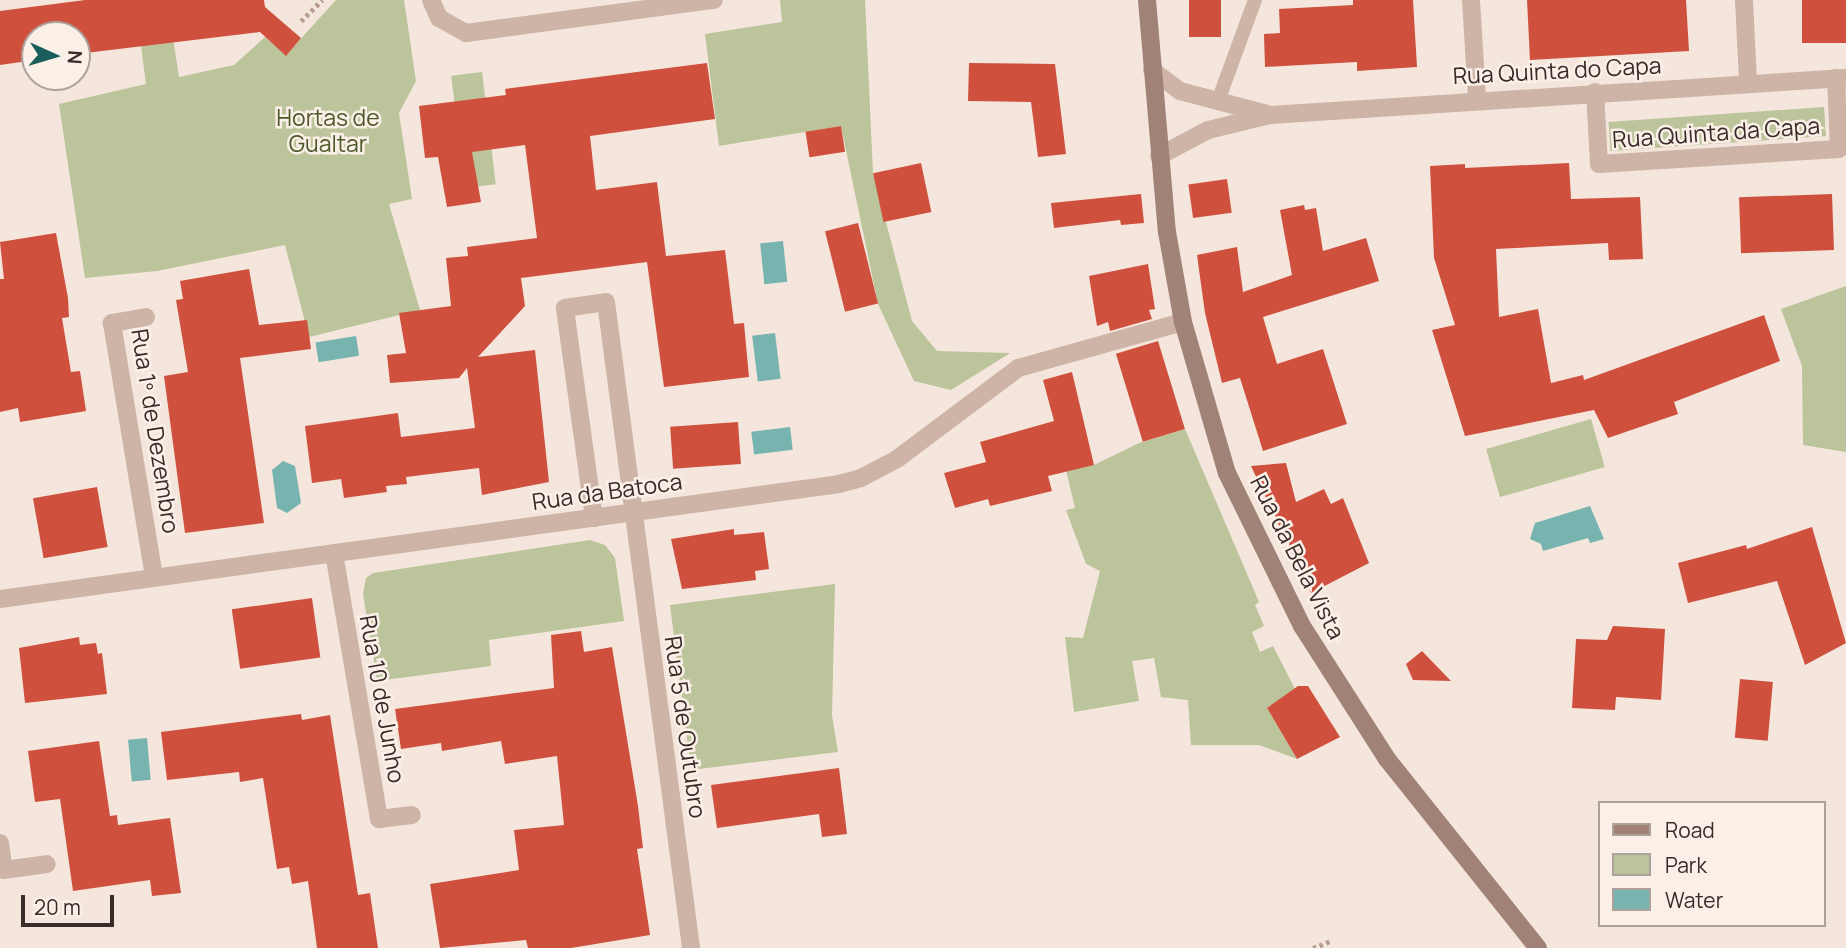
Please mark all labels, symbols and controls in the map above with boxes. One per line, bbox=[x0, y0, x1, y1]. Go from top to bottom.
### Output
north arrow bbox=[21, 21, 91, 91]
text: N bbox=[62, 50, 88, 65]
street label: Rua Quinta do Capa bbox=[1452, 51, 1662, 89]
park label: Hortas de Gualtar bbox=[276, 103, 380, 157]
street label: Rua Quinta da Capa bbox=[1611, 111, 1821, 153]
street label: Rua 1º de Dezembro bbox=[126, 327, 186, 535]
street label: Rua da Batoca bbox=[530, 467, 684, 515]
street label: Rua da Bela Vista bbox=[1245, 471, 1351, 643]
street label: Rua 10 de Junho bbox=[355, 613, 411, 785]
street label: Rua 5 de Outubro bbox=[660, 634, 712, 820]
legend bbox=[1598, 801, 1825, 927]
text: Road bbox=[1665, 816, 1715, 844]
text: Park bbox=[1665, 851, 1707, 879]
scale bar bbox=[24, 881, 117, 925]
text: Water bbox=[1665, 886, 1723, 914]
text: 20 m bbox=[34, 893, 81, 921]

